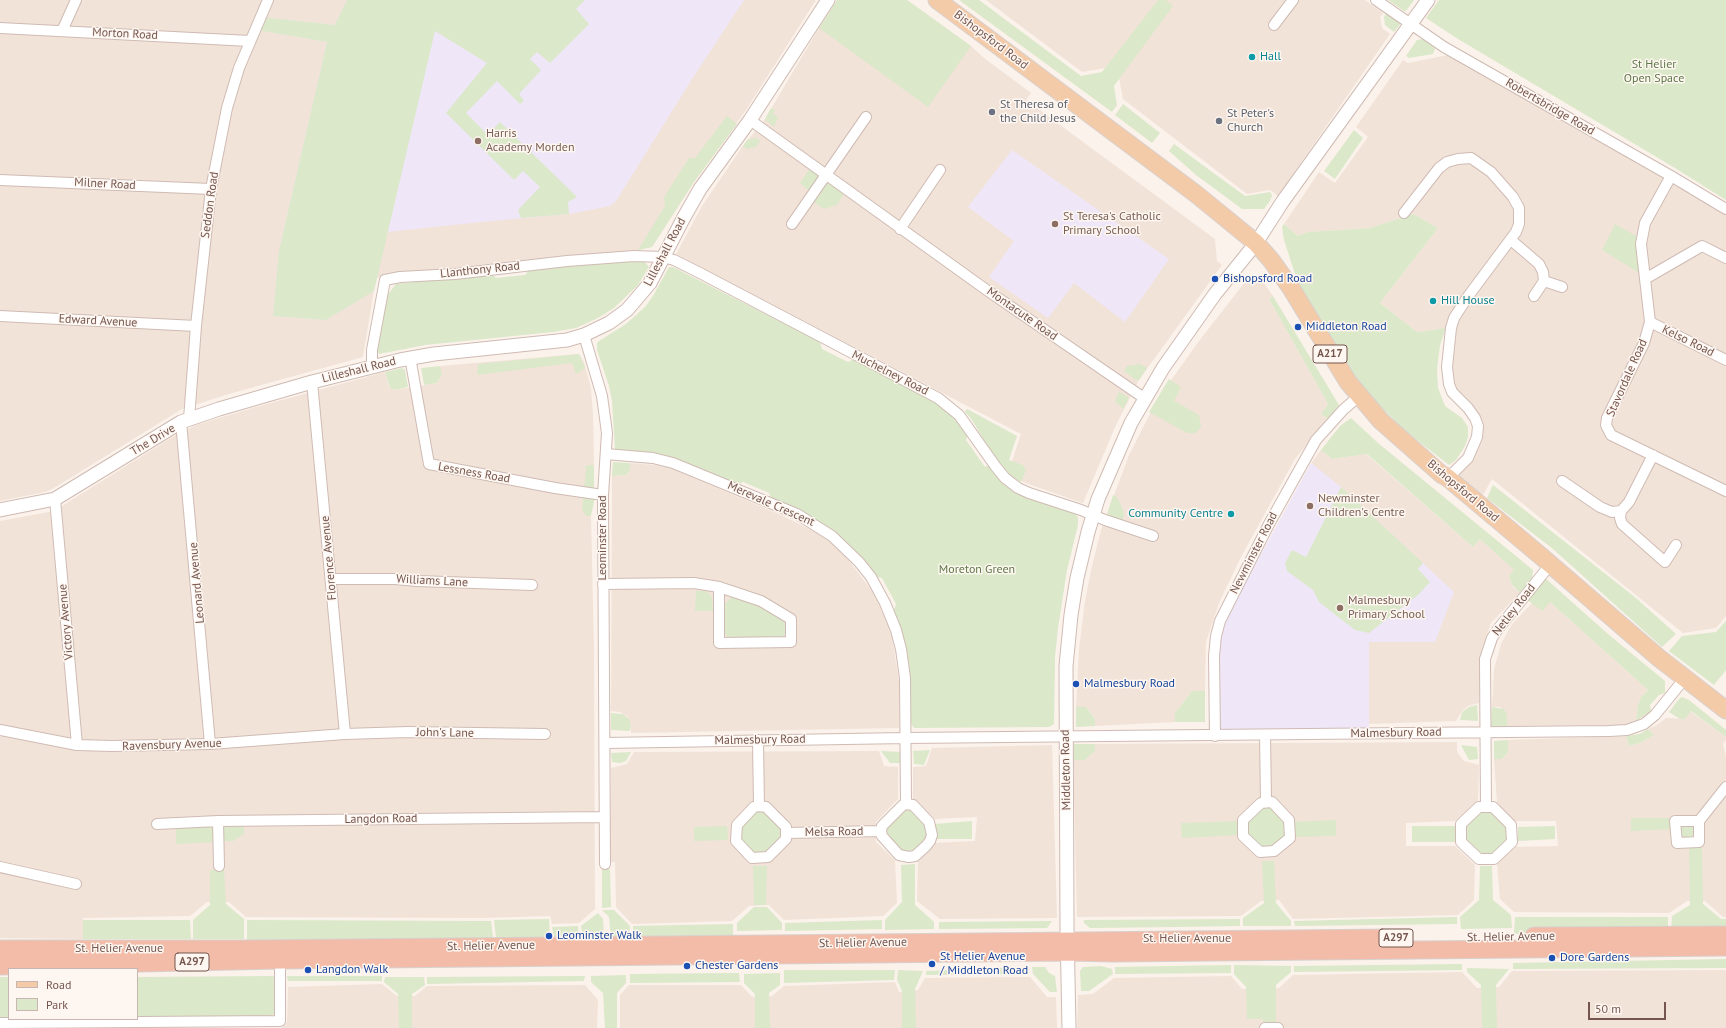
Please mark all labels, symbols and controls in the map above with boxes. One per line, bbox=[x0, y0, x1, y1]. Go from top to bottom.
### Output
street label: Bishopsford Road bbox=[951, 7, 1031, 73]
street label: Morton Road bbox=[92, 25, 158, 43]
place label: Hall bbox=[1260, 50, 1281, 64]
marker: Hall bbox=[1247, 52, 1257, 62]
park label: St Helier Open Space bbox=[1624, 58, 1684, 86]
street label: Robertsbridge Road bbox=[1503, 76, 1597, 138]
place label: St Theresa of the Child Jesus bbox=[1000, 98, 1076, 126]
marker: St Theresa of the Child Jesus bbox=[987, 107, 997, 117]
place label: St Peter's Church bbox=[1227, 107, 1274, 135]
marker: St Peter's Church bbox=[1214, 116, 1224, 126]
place label: Harris Academy Morden bbox=[486, 127, 574, 155]
marker: Harris Academy Morden bbox=[473, 136, 483, 146]
street label: Seddon Road bbox=[198, 171, 222, 239]
street label: Milner Road bbox=[74, 175, 136, 193]
place label: St Teresa's Catholic Primary School bbox=[1063, 210, 1161, 238]
street label: Lilleshall Road bbox=[641, 215, 689, 289]
marker: St Teresa's Catholic Primary School bbox=[1050, 219, 1060, 229]
street label: Llanthony Road bbox=[439, 259, 521, 281]
place label: Bishopsford Road bbox=[1223, 272, 1312, 286]
marker: Bishopsford Road bbox=[1210, 274, 1220, 284]
street label: Montacute Road bbox=[984, 284, 1060, 344]
place label: Hill House bbox=[1441, 294, 1495, 308]
marker: Hill House bbox=[1428, 296, 1438, 306]
street label: Edward Avenue bbox=[58, 312, 138, 330]
place label: Middleton Road bbox=[1306, 320, 1387, 334]
marker: Middleton Road bbox=[1293, 322, 1303, 332]
street label: Kelso Road bbox=[1659, 322, 1717, 360]
street label: Stavordale Road bbox=[1604, 337, 1650, 419]
road number: A217 bbox=[1313, 345, 1347, 363]
street label: Muchelney Road bbox=[849, 347, 931, 399]
street label: Lilleshall Road bbox=[321, 354, 397, 386]
street label: The Drive bbox=[128, 421, 178, 459]
street label: Bishopsford Road bbox=[1424, 457, 1502, 525]
street label: Lessness Road bbox=[437, 460, 511, 486]
street label: Merevale Crescent bbox=[725, 478, 817, 530]
place label: Newminster Children's Centre bbox=[1318, 492, 1405, 520]
street label: Leominster Road bbox=[596, 495, 610, 581]
marker: Newminster Children's Centre bbox=[1305, 501, 1315, 511]
place label: Community Centre bbox=[1128, 507, 1223, 521]
marker: Community Centre bbox=[1226, 509, 1236, 519]
street label: Newminster Road bbox=[1227, 510, 1281, 596]
street label: Florence Avenue bbox=[318, 515, 340, 601]
street label: Leonard Avenue bbox=[186, 542, 208, 624]
park label: Moreton Green bbox=[939, 563, 1015, 577]
street label: Williams Lane bbox=[396, 572, 468, 590]
street label: Netley Road bbox=[1489, 581, 1539, 639]
street label: Victory Avenue bbox=[56, 583, 76, 661]
place label: Malmesbury Primary School bbox=[1348, 594, 1425, 622]
marker: Malmesbury Primary School bbox=[1335, 603, 1345, 613]
place label: Malmesbury Road bbox=[1084, 677, 1175, 691]
marker: Malmesbury Road bbox=[1071, 679, 1081, 689]
street label: John's Lane bbox=[416, 725, 474, 741]
street label: Malmesbury Road bbox=[1350, 725, 1442, 741]
street label: Middleton Road bbox=[1058, 730, 1074, 810]
street label: Malmesbury Road bbox=[714, 732, 806, 748]
street label: Ravensbury Avenue bbox=[122, 736, 222, 754]
street label: Langdon Road bbox=[344, 811, 418, 827]
street label: Melsa Road bbox=[805, 824, 863, 840]
place label: Leominster Walk bbox=[557, 929, 641, 943]
road number: A297 bbox=[1379, 929, 1413, 947]
street label: St. Helier Avenue bbox=[1467, 929, 1555, 945]
marker: Leominster Walk bbox=[544, 931, 554, 941]
street label: St. Helier Avenue bbox=[1143, 932, 1231, 946]
street label: St. Helier Avenue bbox=[819, 935, 907, 951]
street label: St. Helier Avenue bbox=[447, 938, 535, 954]
street label: St. Helier Avenue bbox=[75, 942, 163, 956]
place label: St Helier Avenue / Middleton Road bbox=[940, 950, 1028, 978]
place label: Dore Gardens bbox=[1560, 951, 1629, 965]
road number: A297 bbox=[175, 953, 209, 971]
marker: Dore Gardens bbox=[1547, 953, 1557, 963]
place label: Chester Gardens bbox=[695, 959, 778, 973]
marker: St Helier Avenue / Middleton Road bbox=[927, 959, 937, 969]
marker: Chester Gardens bbox=[682, 961, 692, 971]
place label: Langdon Walk bbox=[316, 963, 388, 977]
marker: Langdon Walk bbox=[303, 965, 313, 975]
legend bbox=[8, 968, 138, 1020]
text: Road bbox=[46, 977, 71, 992]
scale bar bbox=[1590, 994, 1668, 1020]
text: Park bbox=[46, 997, 68, 1012]
text: 50 m bbox=[1595, 1001, 1621, 1016]

